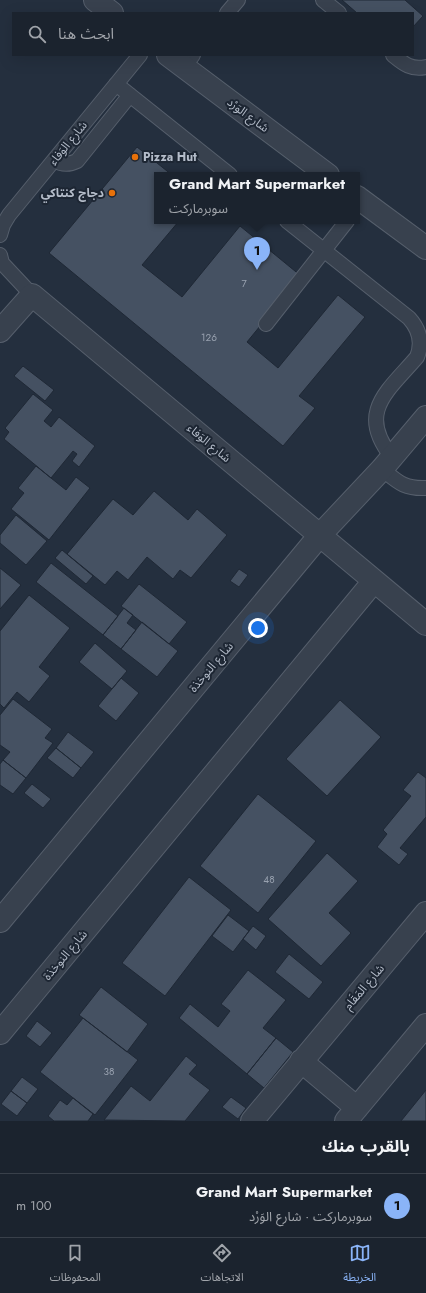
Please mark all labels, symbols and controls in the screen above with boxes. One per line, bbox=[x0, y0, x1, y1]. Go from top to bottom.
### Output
search box bbox=[12, 12, 414, 56]
icon: search bbox=[26, 23, 48, 45]
text: ابحث هنا bbox=[58, 23, 114, 45]
street label: شارع الوَرْد bbox=[223, 93, 273, 137]
street label: شارع الوَفاء bbox=[45, 117, 91, 169]
place label: Pizza Hut bbox=[143, 148, 197, 166]
marker: Pizza Hut bbox=[130, 152, 140, 162]
popup bbox=[154, 172, 360, 224]
text: Grand Mart Supermarket bbox=[169, 173, 345, 195]
place label: دجاج كنتاكي bbox=[41, 184, 104, 203]
marker: دجاج كنتاكي bbox=[107, 188, 117, 198]
text: سوبرماركت bbox=[169, 199, 228, 218]
pin: 1 bbox=[244, 237, 270, 270]
house number: 7 bbox=[241, 276, 247, 291]
house number: 126 bbox=[201, 330, 217, 345]
street label: شارع الوَفاء bbox=[183, 419, 235, 467]
your location bbox=[248, 618, 268, 638]
street label: شارع النوخذة bbox=[184, 638, 238, 696]
house number: 48 bbox=[263, 872, 275, 887]
street label: شارع النوخذة bbox=[38, 926, 92, 984]
street label: شارع المَقَام bbox=[339, 960, 389, 1014]
house number: 38 bbox=[104, 1064, 114, 1079]
text: بالقرب منك bbox=[322, 1134, 410, 1158]
text: Grand Mart Supermarket bbox=[196, 1181, 372, 1203]
text: 100 m bbox=[16, 1196, 52, 1215]
text: 1 bbox=[394, 1196, 400, 1215]
text: سوبرماركت · شارع الوَرْد bbox=[249, 1207, 372, 1226]
tab: المحفوظات bbox=[50, 1242, 101, 1289]
tab: الاتجاهات bbox=[201, 1242, 244, 1289]
tab: الخريطة bbox=[343, 1242, 376, 1289]

